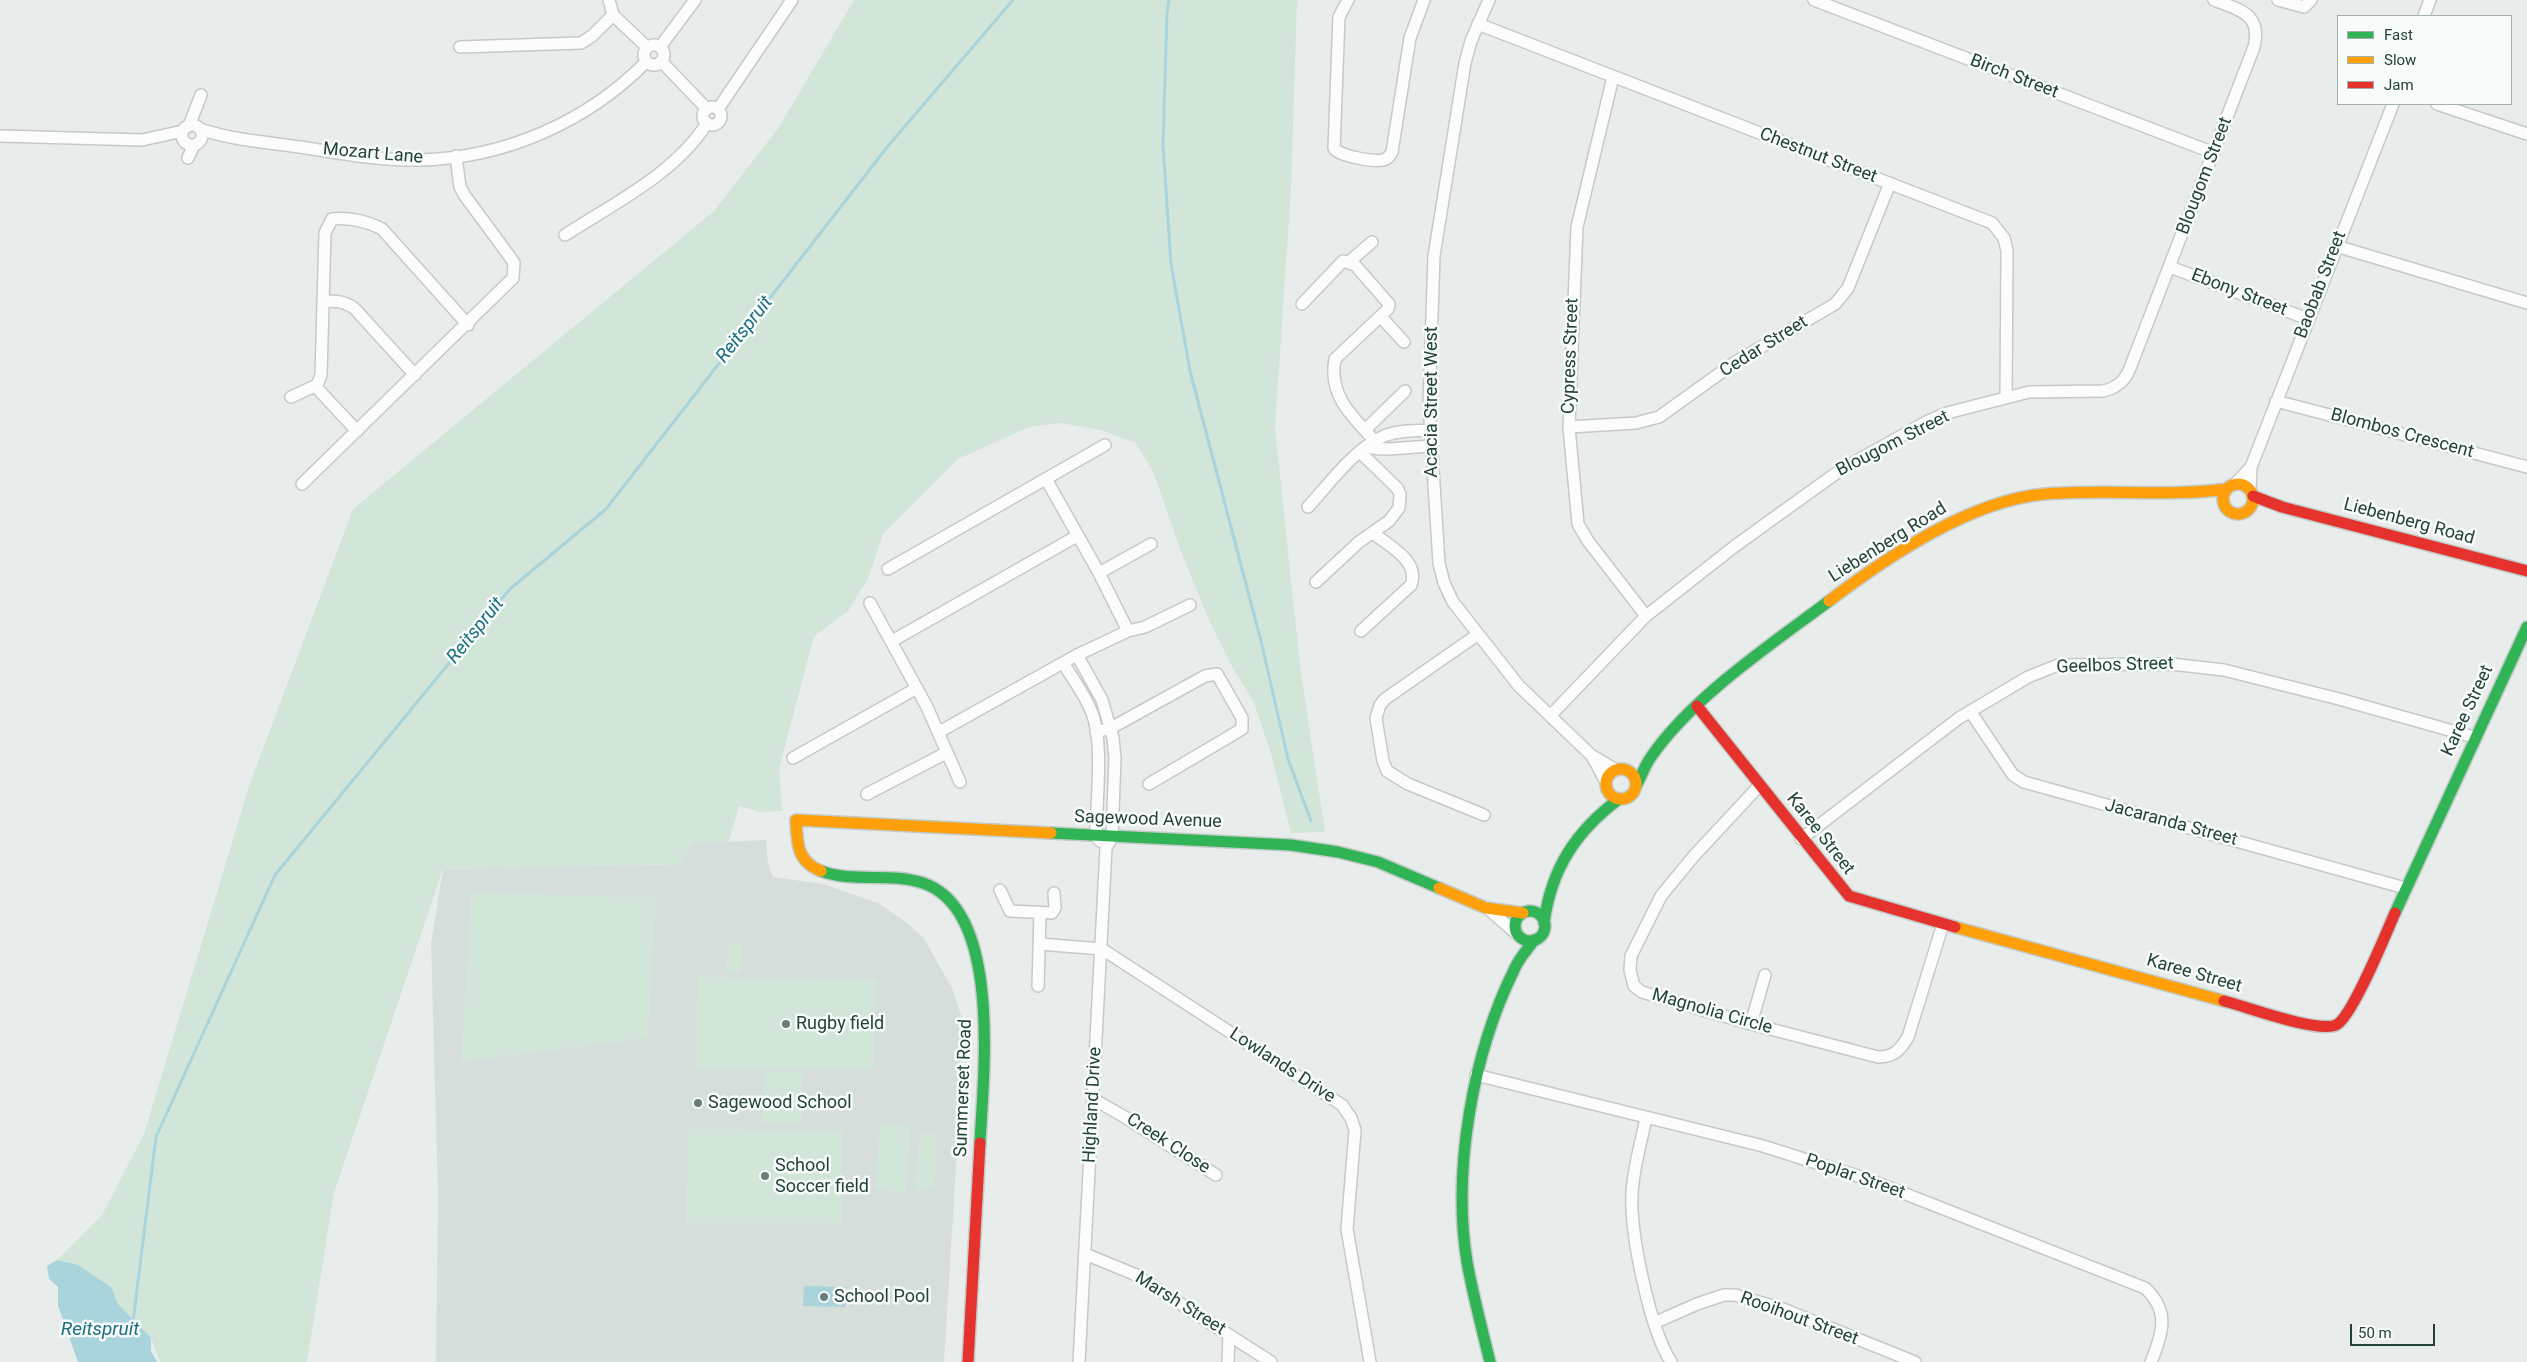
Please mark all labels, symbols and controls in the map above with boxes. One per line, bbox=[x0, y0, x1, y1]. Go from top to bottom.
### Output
legend bbox=[2337, 15, 2512, 105]
text: Fast bbox=[2384, 26, 2413, 44]
street label: Birch Street bbox=[1967, 50, 2061, 104]
text: Slow bbox=[2384, 51, 2416, 69]
text: Jam bbox=[2384, 76, 2414, 94]
street label: Blougom Street bbox=[2173, 114, 2237, 238]
street label: Chestnut Street bbox=[1756, 124, 1880, 188]
street label: Mozart Lane bbox=[322, 139, 424, 169]
street label: Baobab Street bbox=[2291, 228, 2351, 342]
street label: Ebony Street bbox=[2188, 265, 2290, 321]
water label: Reitspruit bbox=[712, 292, 778, 368]
street label: Cypress Street bbox=[1558, 297, 1584, 415]
street label: Cedar Street bbox=[1716, 312, 1812, 382]
street label: Acacia Street West bbox=[1421, 326, 1443, 478]
street label: Blombos Crescent bbox=[2328, 405, 2476, 463]
street label: Blougom Street bbox=[1833, 406, 1953, 482]
street label: Liebenberg Road bbox=[2341, 494, 2477, 550]
street label: Liebenberg Road bbox=[1825, 498, 1951, 588]
water label: Reitspruit bbox=[442, 593, 510, 669]
street label: Geelbos Street bbox=[2056, 653, 2174, 679]
street label: Karee Street bbox=[2437, 662, 2499, 760]
street label: Karee Street bbox=[1781, 789, 1859, 879]
street label: Jacaranda Street bbox=[2102, 795, 2240, 851]
street label: Sagewood Avenue bbox=[1074, 807, 1222, 833]
street label: Karee Street bbox=[2144, 950, 2244, 998]
street label: Magnolia Circle bbox=[1649, 985, 1775, 1039]
place label: Rugby field bbox=[796, 1013, 884, 1035]
marker: Rugby field bbox=[780, 1018, 792, 1030]
street label: Summerset Road bbox=[951, 1019, 977, 1157]
street label: Lowlands Drive bbox=[1225, 1024, 1339, 1108]
street label: Highland Drive bbox=[1079, 1046, 1107, 1164]
place label: Sagewood School bbox=[708, 1092, 852, 1114]
marker: Sagewood School bbox=[692, 1097, 704, 1109]
street label: Creek Close bbox=[1122, 1109, 1214, 1179]
street label: Poplar Street bbox=[1802, 1150, 1908, 1204]
place label: School Soccer field bbox=[775, 1155, 869, 1198]
marker: School Soccer field bbox=[759, 1170, 771, 1182]
street label: Marsh Street bbox=[1131, 1268, 1229, 1340]
place label: School Pool bbox=[834, 1286, 930, 1308]
street label: Rooihout Street bbox=[1737, 1288, 1861, 1350]
marker: School Pool bbox=[818, 1291, 830, 1303]
scale bar bbox=[2352, 1314, 2437, 1346]
water label: Reitspruit bbox=[61, 1319, 139, 1341]
text: 50 m bbox=[2358, 1324, 2392, 1342]

